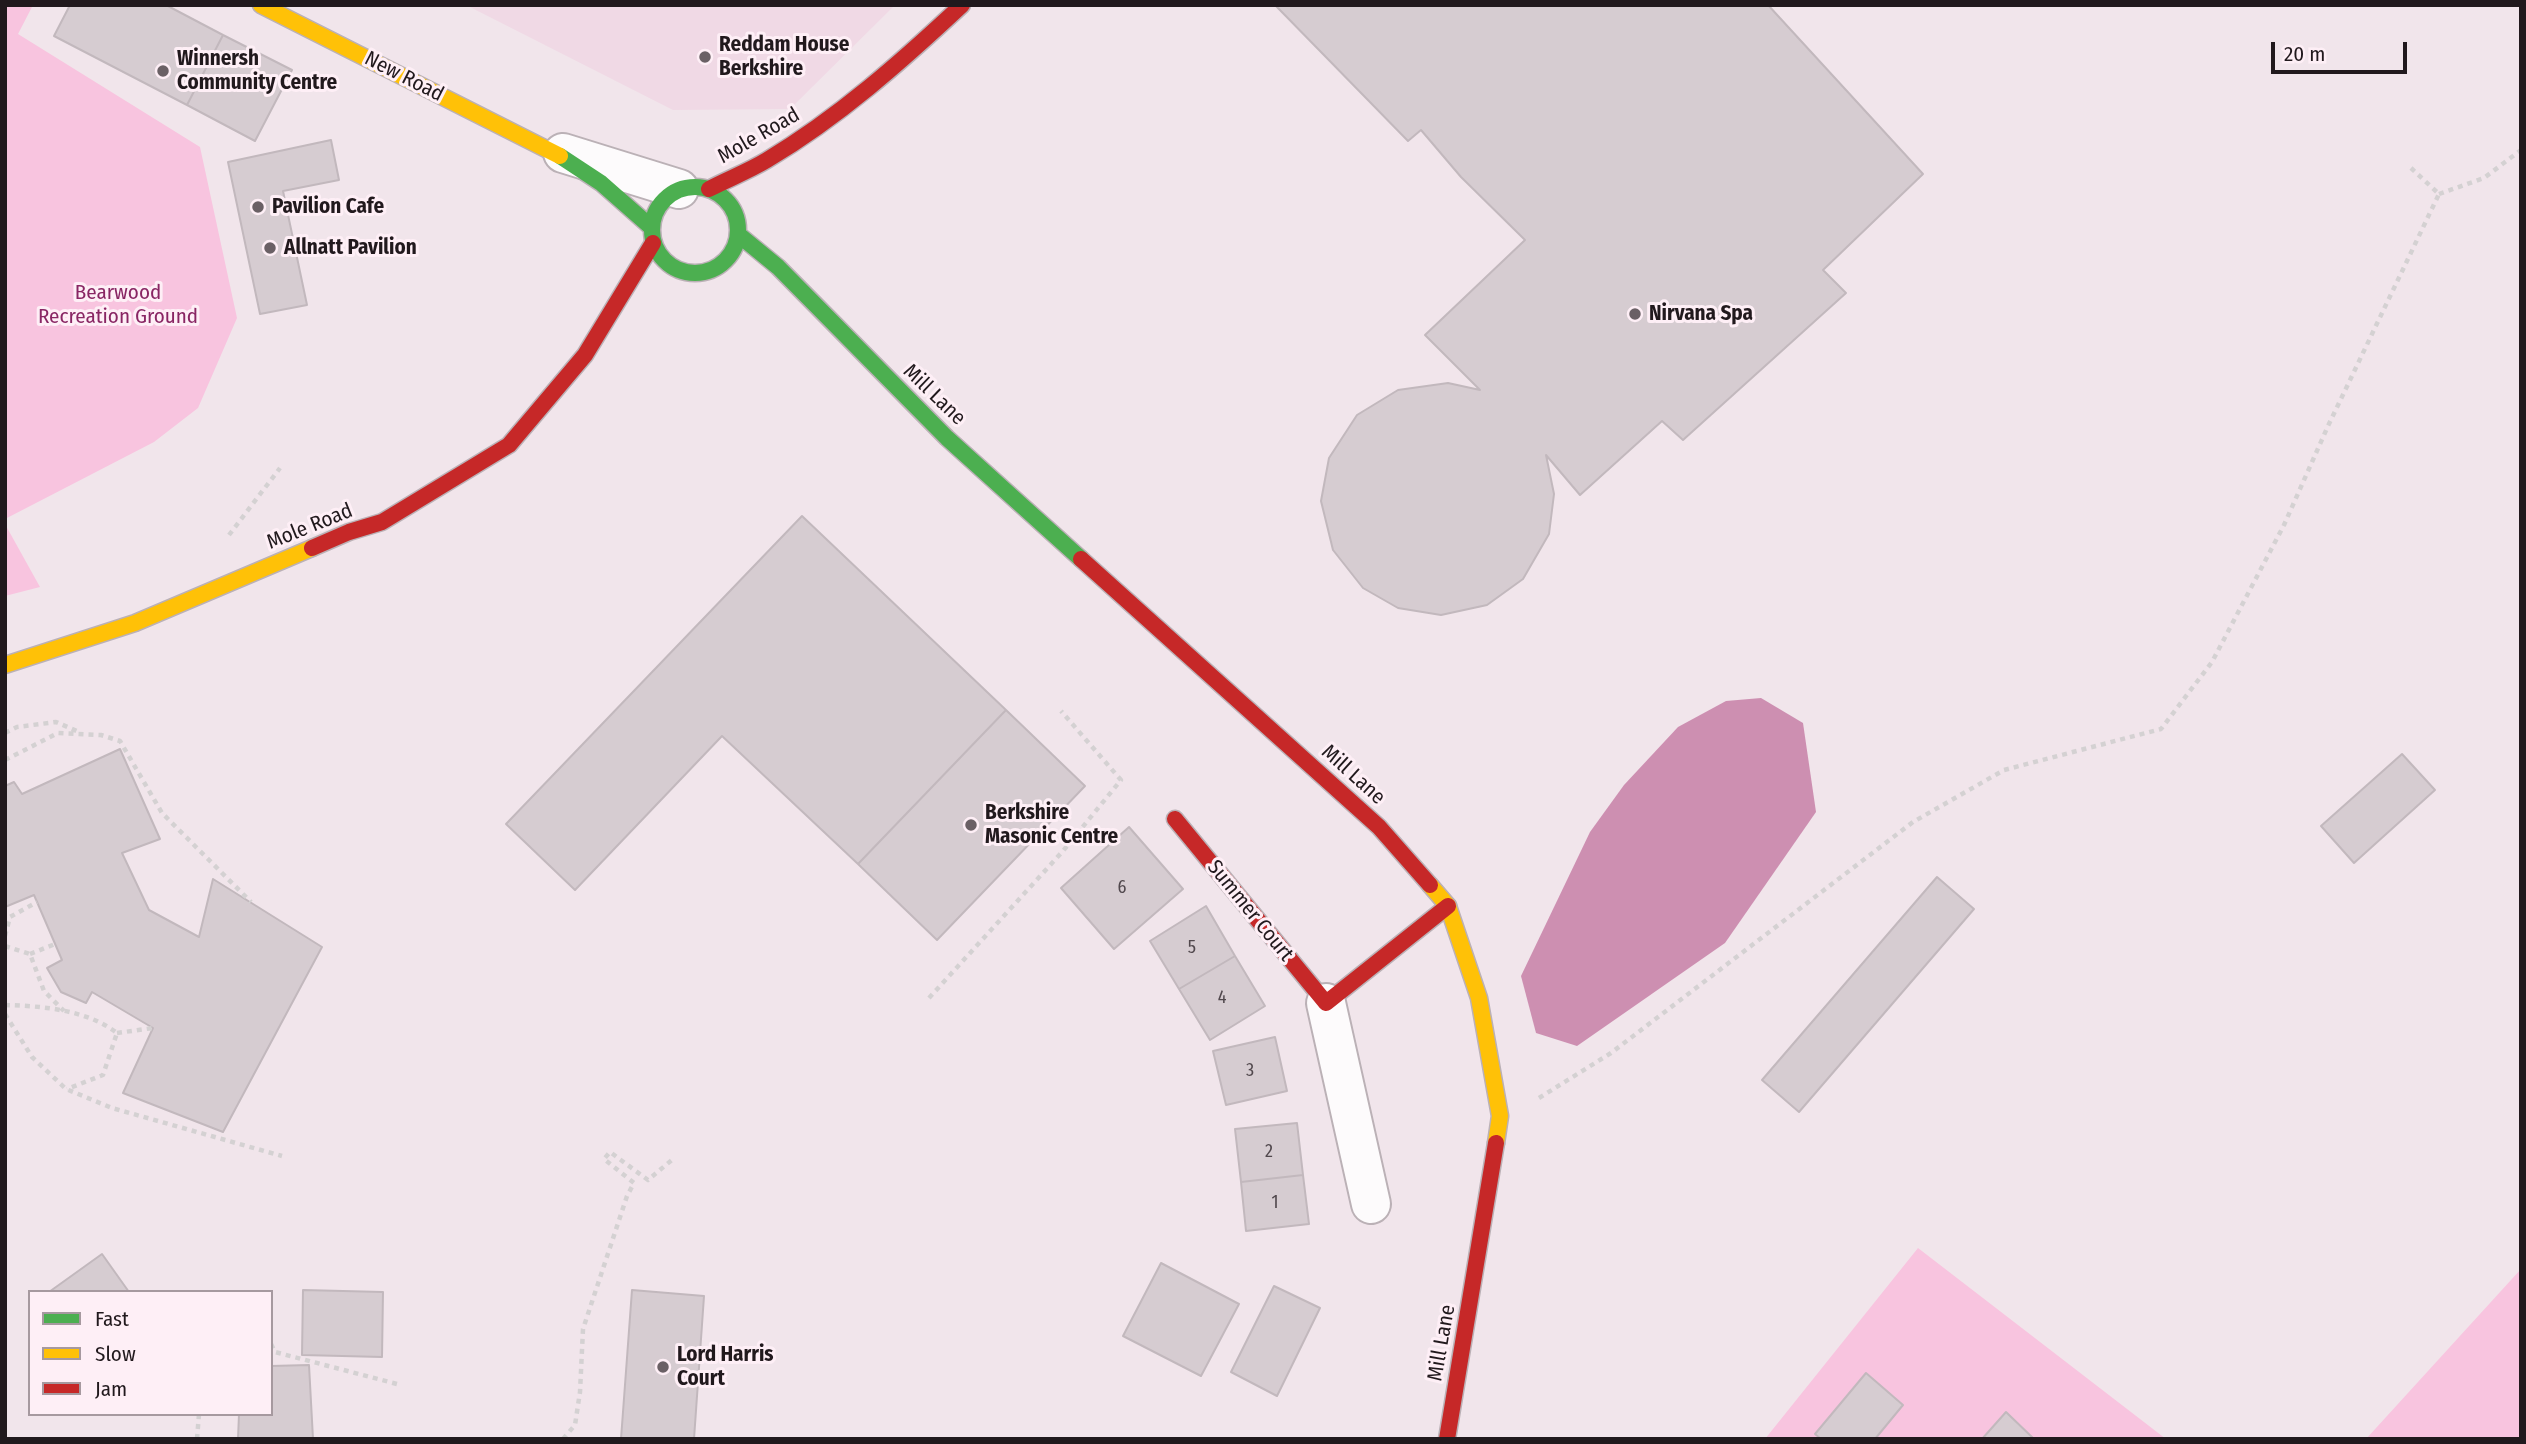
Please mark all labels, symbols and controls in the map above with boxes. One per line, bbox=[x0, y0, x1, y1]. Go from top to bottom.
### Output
scale bar bbox=[2274, 28, 2410, 72]
place label: Reddam House Berkshire bbox=[719, 32, 849, 82]
text: 20 m bbox=[2284, 41, 2325, 67]
place label: Winnersh Community Centre bbox=[177, 46, 337, 96]
street label: New Road bbox=[360, 46, 448, 108]
marker: Reddam House Berkshire bbox=[697, 49, 713, 65]
marker: Winnersh Community Centre bbox=[155, 63, 171, 79]
street label: Mole Road bbox=[714, 103, 804, 169]
place label: Pavilion Cafe bbox=[272, 194, 384, 220]
marker: Pavilion Cafe bbox=[250, 199, 266, 215]
place label: Allnatt Pavilion bbox=[284, 235, 417, 261]
marker: Allnatt Pavilion bbox=[262, 240, 278, 256]
park label: Bearwood Recreation Ground bbox=[38, 280, 198, 330]
place label: Nirvana Spa bbox=[1649, 301, 1753, 327]
marker: Nirvana Spa bbox=[1627, 306, 1643, 322]
street label: Mill Lane bbox=[898, 359, 970, 431]
street label: Mole Road bbox=[263, 498, 357, 556]
street label: Mill Lane bbox=[1316, 740, 1390, 810]
place label: Berkshire Masonic Centre bbox=[985, 800, 1118, 850]
marker: Berkshire Masonic Centre bbox=[963, 817, 979, 833]
street label: Summer Court bbox=[1202, 855, 1298, 967]
house number: 6 bbox=[1118, 877, 1126, 899]
house number: 5 bbox=[1188, 937, 1196, 959]
house number: 4 bbox=[1218, 987, 1226, 1009]
house number: 3 bbox=[1246, 1060, 1254, 1082]
house number: 2 bbox=[1265, 1141, 1273, 1163]
house number: 1 bbox=[1271, 1192, 1279, 1214]
legend bbox=[28, 1290, 273, 1416]
street label: Mill Lane bbox=[1423, 1303, 1461, 1383]
text: Fast bbox=[95, 1306, 129, 1332]
text: Slow bbox=[95, 1341, 136, 1367]
place label: Lord Harris Court bbox=[677, 1342, 774, 1392]
marker: Lord Harris Court bbox=[655, 1359, 671, 1375]
text: Jam bbox=[95, 1376, 127, 1402]

